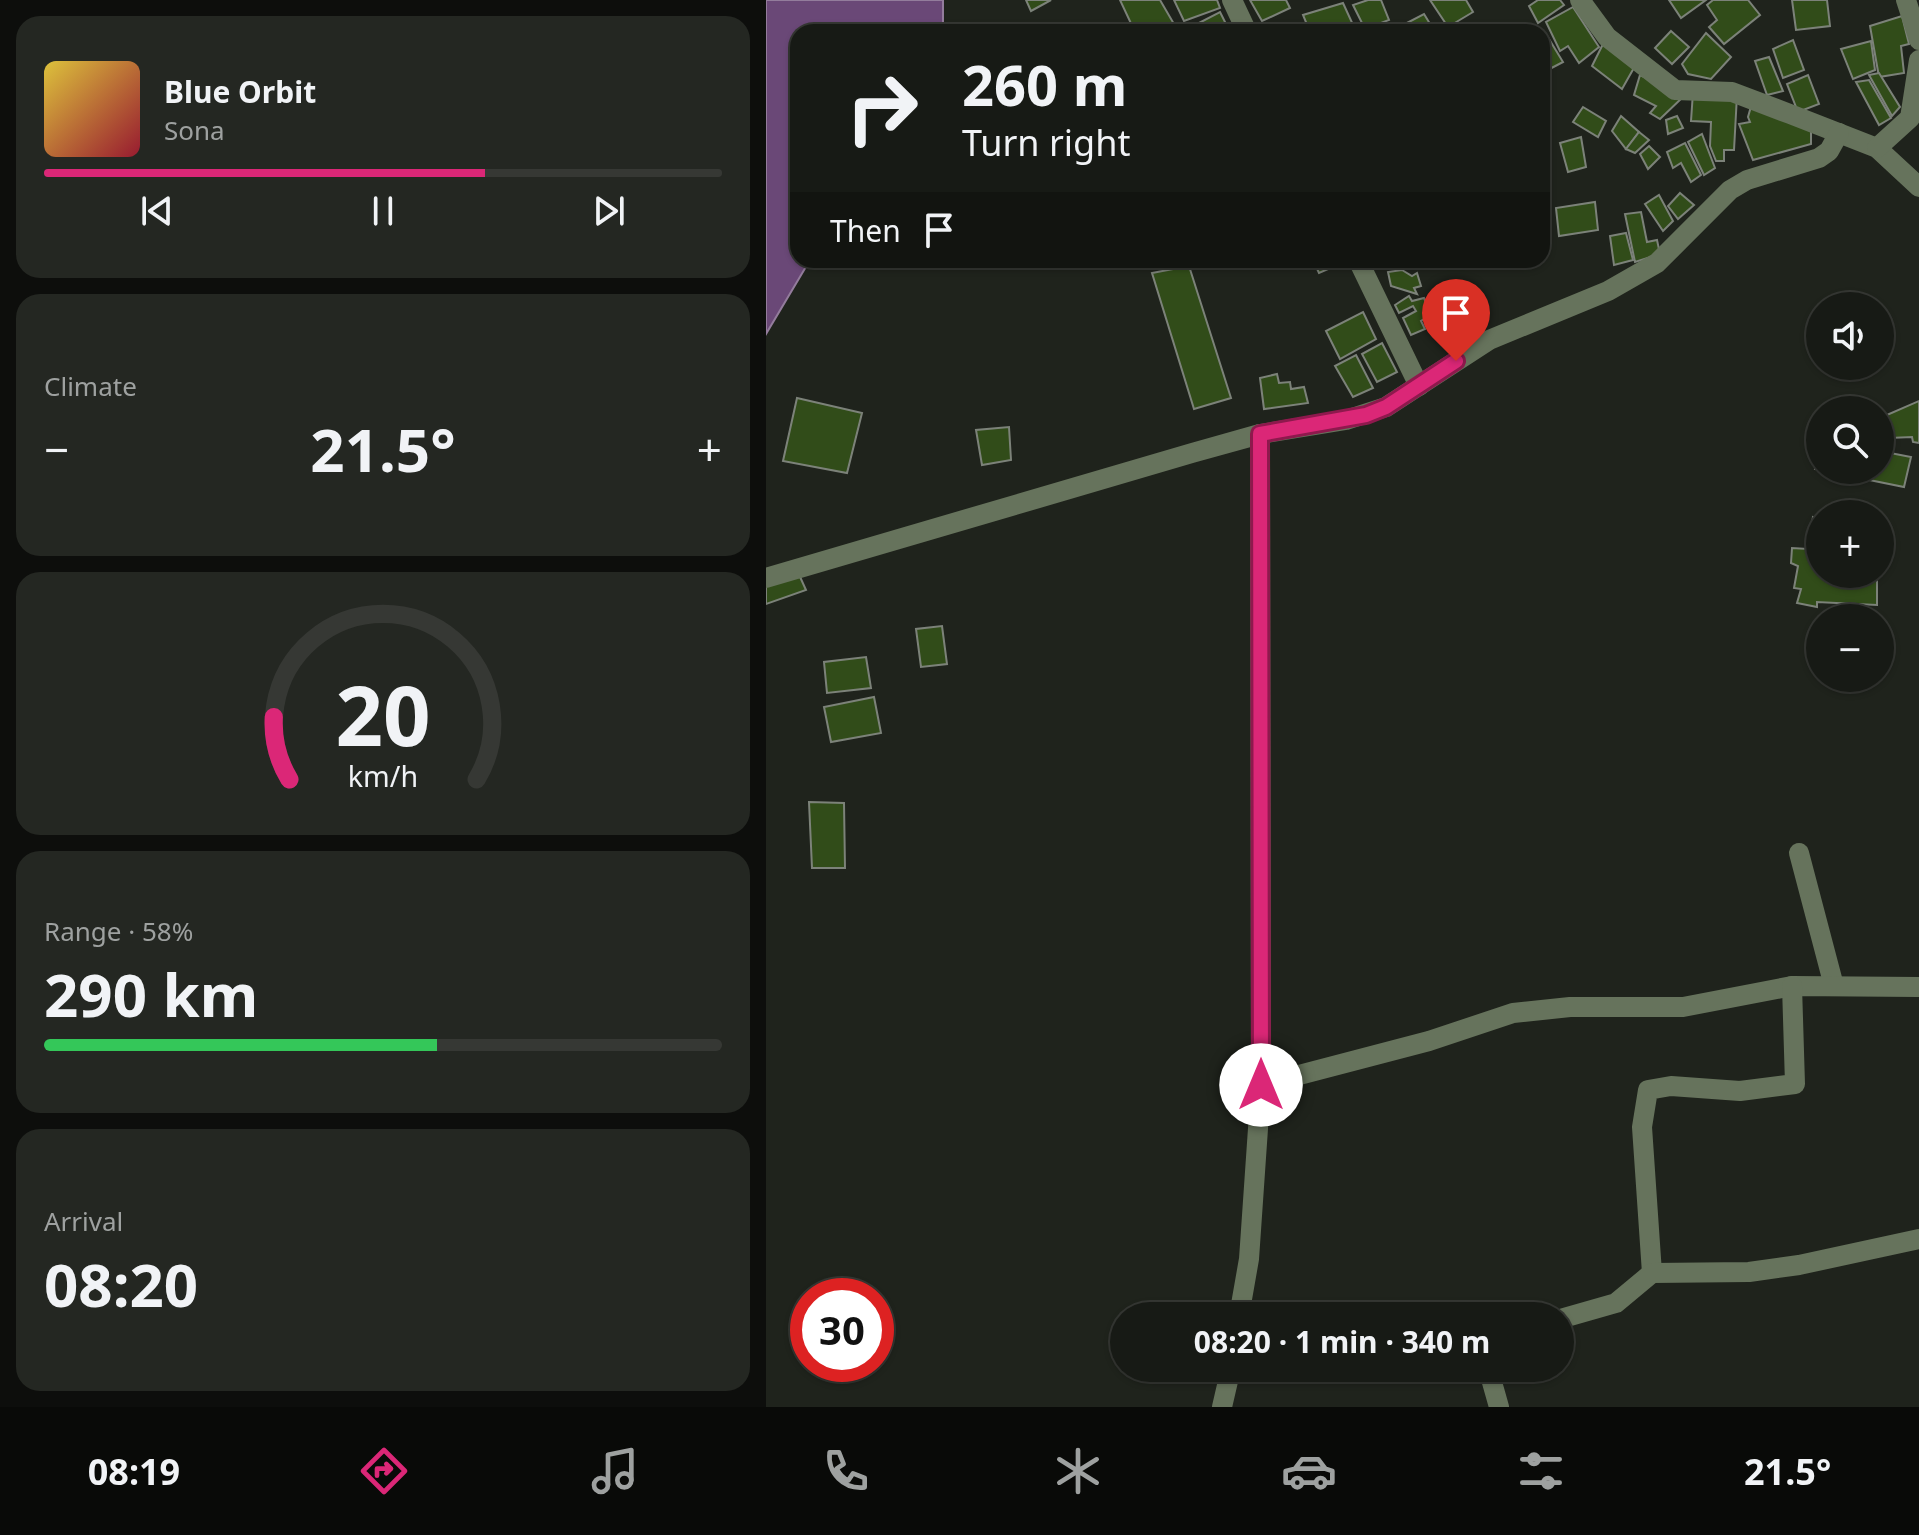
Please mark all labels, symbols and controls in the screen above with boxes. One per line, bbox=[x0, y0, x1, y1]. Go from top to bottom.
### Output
text: 260 m bbox=[962, 46, 1127, 122]
icon: right bbox=[830, 56, 934, 160]
text: Blue Orbit bbox=[164, 71, 316, 112]
text: Sona bbox=[164, 112, 225, 148]
text: Turn right bbox=[962, 118, 1130, 167]
icon: previous bbox=[135, 189, 179, 233]
icon: pause bbox=[361, 189, 405, 233]
icon: next bbox=[587, 189, 631, 233]
icon: arrive bbox=[917, 208, 961, 252]
text: Then bbox=[830, 210, 901, 251]
pin bbox=[1422, 279, 1490, 361]
icon: arrive bbox=[1434, 291, 1478, 335]
map controls bbox=[1806, 292, 1894, 692]
button: sound bbox=[1806, 292, 1894, 380]
text: Climate bbox=[44, 368, 137, 404]
button: search bbox=[1806, 396, 1894, 484]
text: 21.5° bbox=[310, 408, 456, 490]
text: − bbox=[44, 419, 69, 479]
text: + bbox=[697, 419, 722, 479]
button: + bbox=[1806, 500, 1894, 588]
button: − bbox=[1806, 604, 1894, 692]
text: 20 bbox=[335, 656, 431, 769]
text: km/h bbox=[348, 756, 418, 795]
text: Range · 58% bbox=[44, 913, 193, 949]
text: 290 km bbox=[44, 953, 258, 1035]
position arrow bbox=[1219, 1043, 1303, 1127]
text: Arrival bbox=[44, 1203, 123, 1239]
text: 08:20 bbox=[44, 1243, 198, 1325]
speed limit sign: 30 bbox=[790, 1278, 894, 1382]
text: 08:20 · 1 min · 340 m bbox=[1194, 1321, 1490, 1362]
icon: directions bbox=[356, 1443, 412, 1499]
icon: music bbox=[587, 1443, 643, 1499]
icon: phone bbox=[818, 1443, 874, 1499]
icon: climate bbox=[1050, 1443, 1106, 1499]
icon: car bbox=[1281, 1443, 1337, 1499]
icon: filters bbox=[1513, 1443, 1569, 1499]
text: 08:19 bbox=[88, 1447, 180, 1496]
text: 21.5° bbox=[1744, 1447, 1831, 1496]

